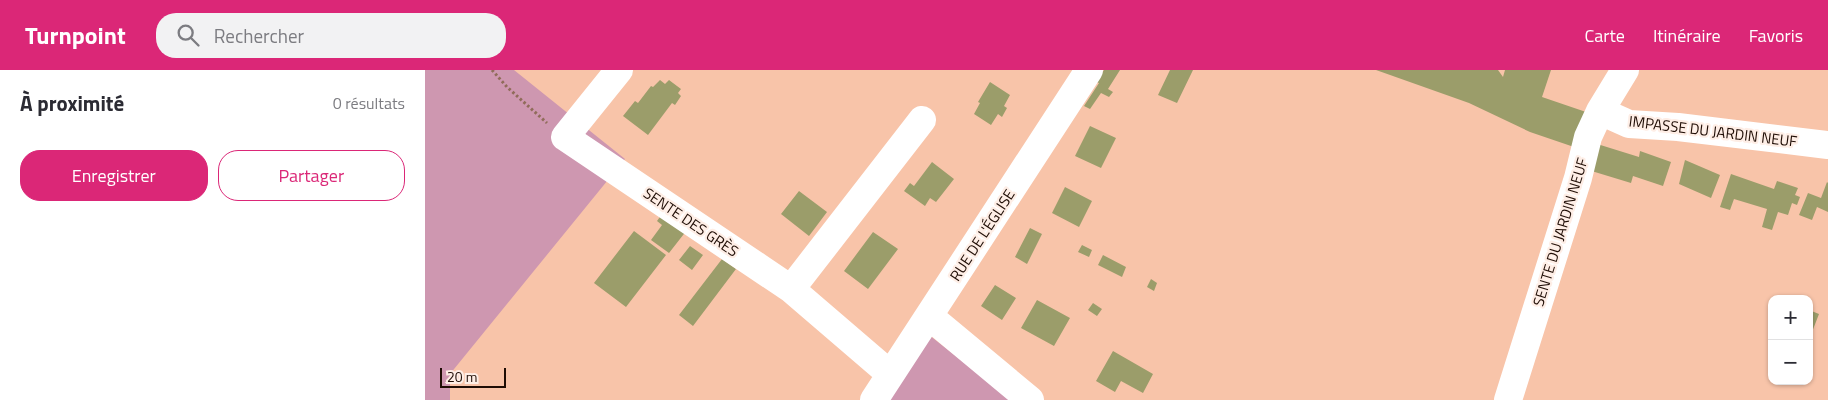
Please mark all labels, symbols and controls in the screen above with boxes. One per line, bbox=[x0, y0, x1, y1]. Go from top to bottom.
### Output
search box bbox=[156, 13, 506, 58]
text: Turnpoint bbox=[25, 17, 126, 53]
icon: search bbox=[174, 21, 202, 49]
text: Rechercher bbox=[214, 21, 304, 50]
text: Carte bbox=[1584, 22, 1625, 49]
text: Itinéraire bbox=[1653, 22, 1721, 49]
text: Favoris bbox=[1749, 22, 1803, 49]
text: À proximité bbox=[20, 87, 124, 119]
text: 0 résultats bbox=[333, 91, 405, 115]
street label: IMPASSE DU JARDIN NEUF bbox=[1628, 109, 1799, 153]
button: Enregistrer bbox=[20, 150, 208, 201]
button: Partager bbox=[218, 150, 405, 201]
street label: SENTE DU JARDIN NEUF bbox=[1526, 155, 1594, 309]
street label: SENTE DES GRÈS bbox=[639, 182, 743, 262]
street label: RUE DE L'ÉGLISE bbox=[944, 185, 1020, 285]
map controls bbox=[1768, 295, 1813, 385]
button: + bbox=[1768, 295, 1813, 340]
button: − bbox=[1768, 340, 1813, 385]
scale bar bbox=[440, 365, 506, 388]
text: 20 m bbox=[447, 366, 477, 387]

